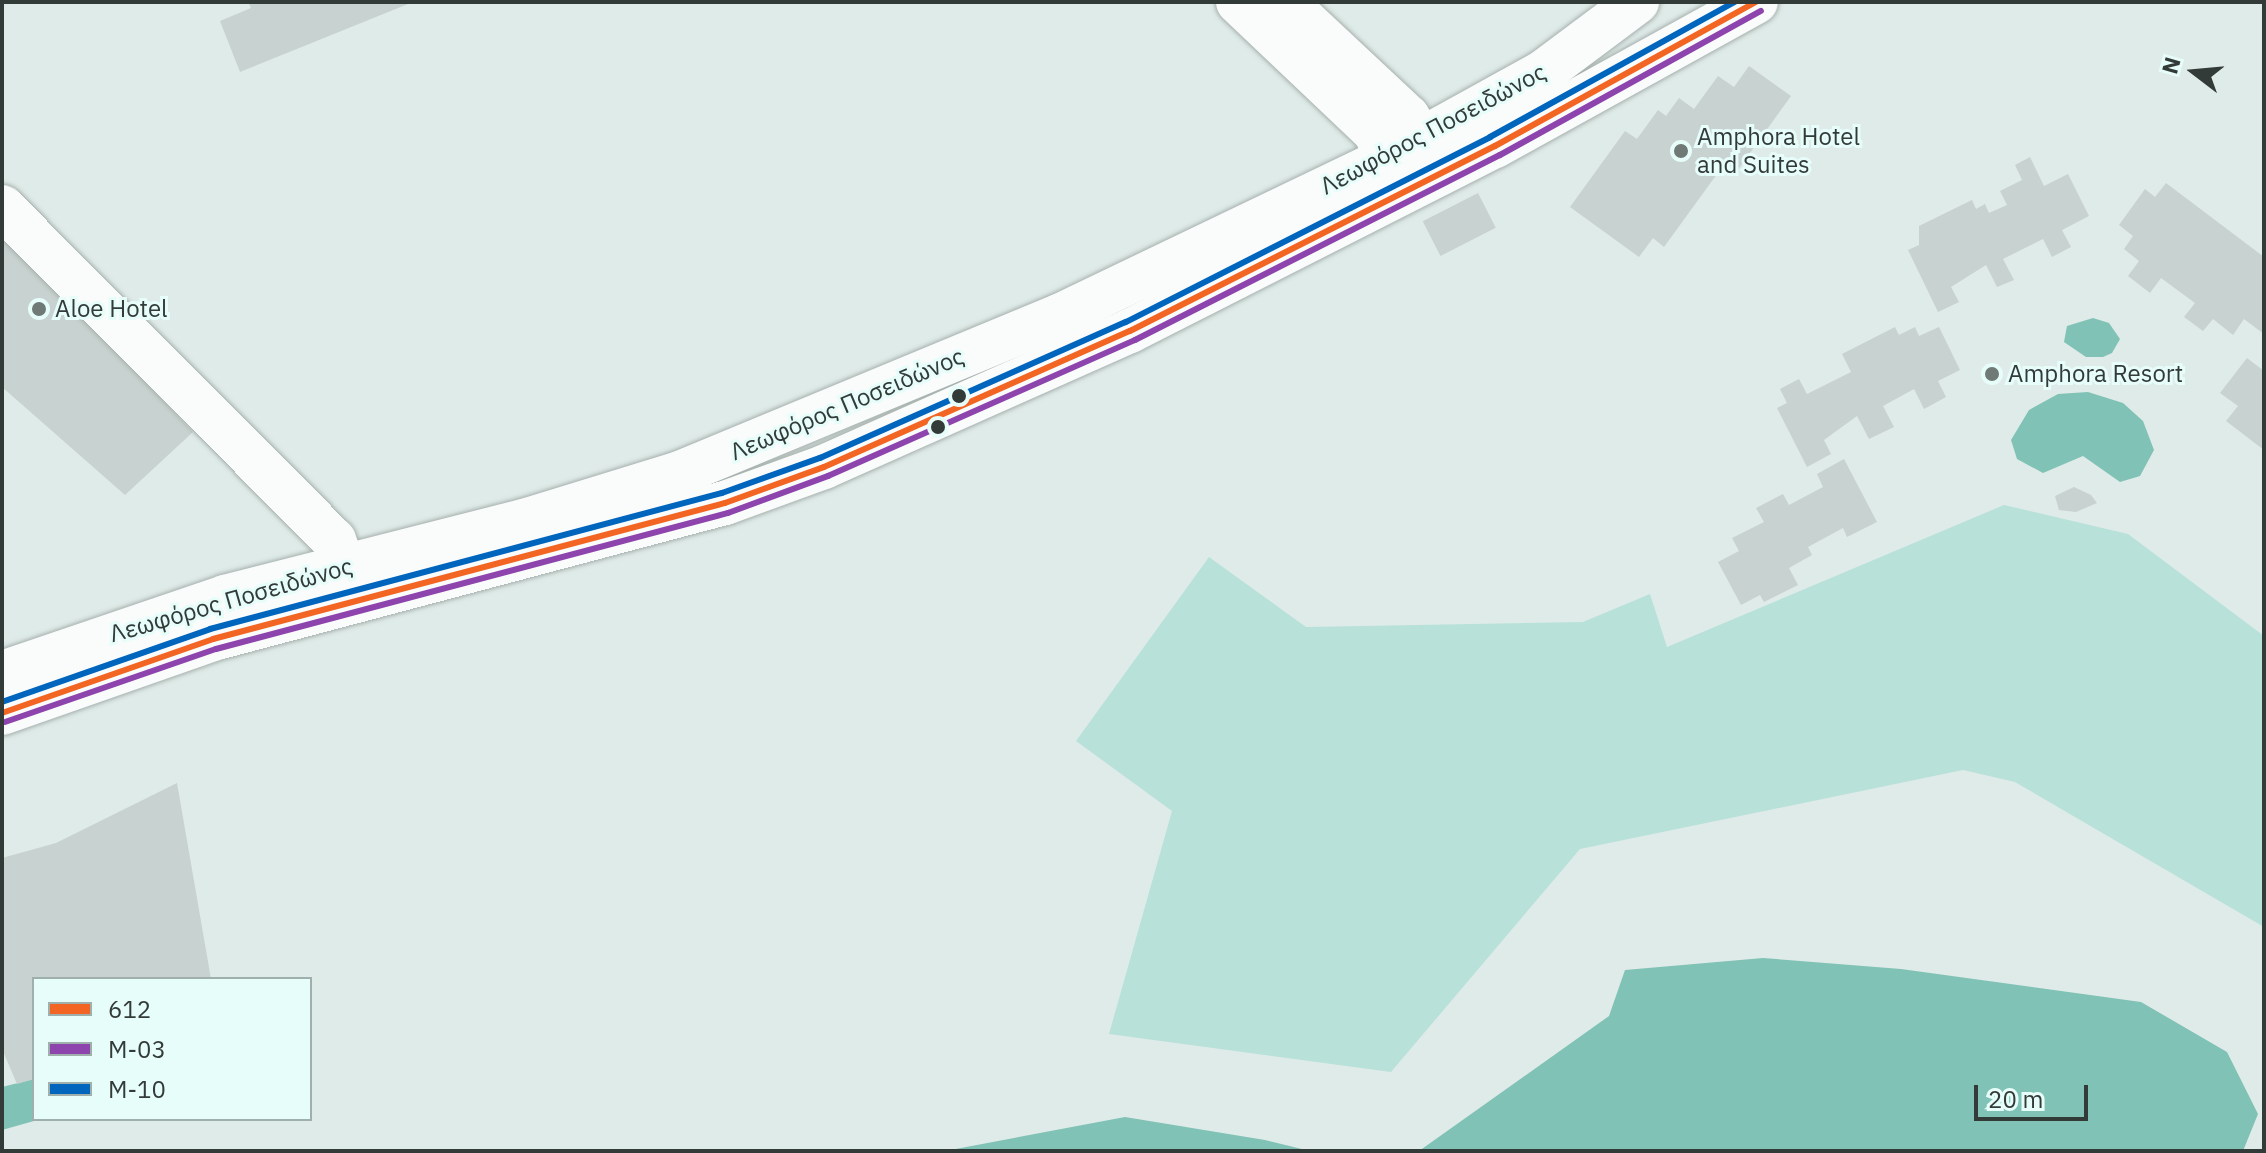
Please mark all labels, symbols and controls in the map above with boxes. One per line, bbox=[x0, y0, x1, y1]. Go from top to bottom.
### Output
north arrow bbox=[2154, 32, 2234, 112]
text: N bbox=[2154, 54, 2187, 77]
street label: Λεωφόρος Ποσειδώνος bbox=[1315, 57, 1551, 201]
place label: Amphora Hotel and Suites bbox=[1697, 123, 1860, 179]
marker: Amphora Hotel and Suites bbox=[1672, 142, 1690, 160]
place label: Aloe Hotel bbox=[55, 295, 168, 323]
marker: Aloe Hotel bbox=[30, 300, 48, 318]
street label: Λεωφόρος Ποσειδώνος bbox=[726, 342, 968, 466]
place label: Amphora Resort bbox=[2008, 360, 2183, 388]
marker: Amphora Resort bbox=[1983, 365, 2001, 383]
unlabelled marker bbox=[951, 388, 967, 404]
unlabelled marker bbox=[930, 419, 946, 435]
street label: Λεωφόρος Ποσειδώνος bbox=[106, 551, 356, 649]
legend bbox=[32, 977, 312, 1121]
text: 612 bbox=[108, 993, 151, 1025]
text: M-03 bbox=[108, 1033, 166, 1065]
scale bar bbox=[1978, 1069, 2092, 1119]
text: M-10 bbox=[108, 1073, 166, 1105]
text: 20 m bbox=[1988, 1083, 2043, 1115]

